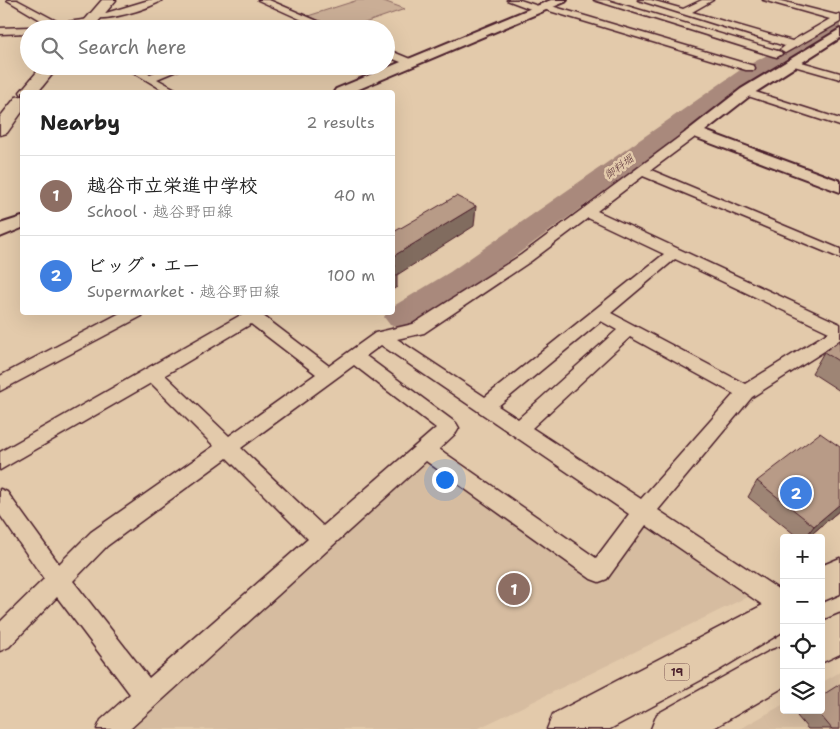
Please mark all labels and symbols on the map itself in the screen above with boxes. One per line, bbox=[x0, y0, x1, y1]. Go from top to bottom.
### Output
water label: 御料堀 bbox=[601, 151, 638, 183]
your location bbox=[432, 467, 458, 493]
pin: 2 bbox=[780, 474, 812, 512]
pin: 1 bbox=[498, 570, 530, 608]
road number: 19 bbox=[664, 664, 690, 680]

